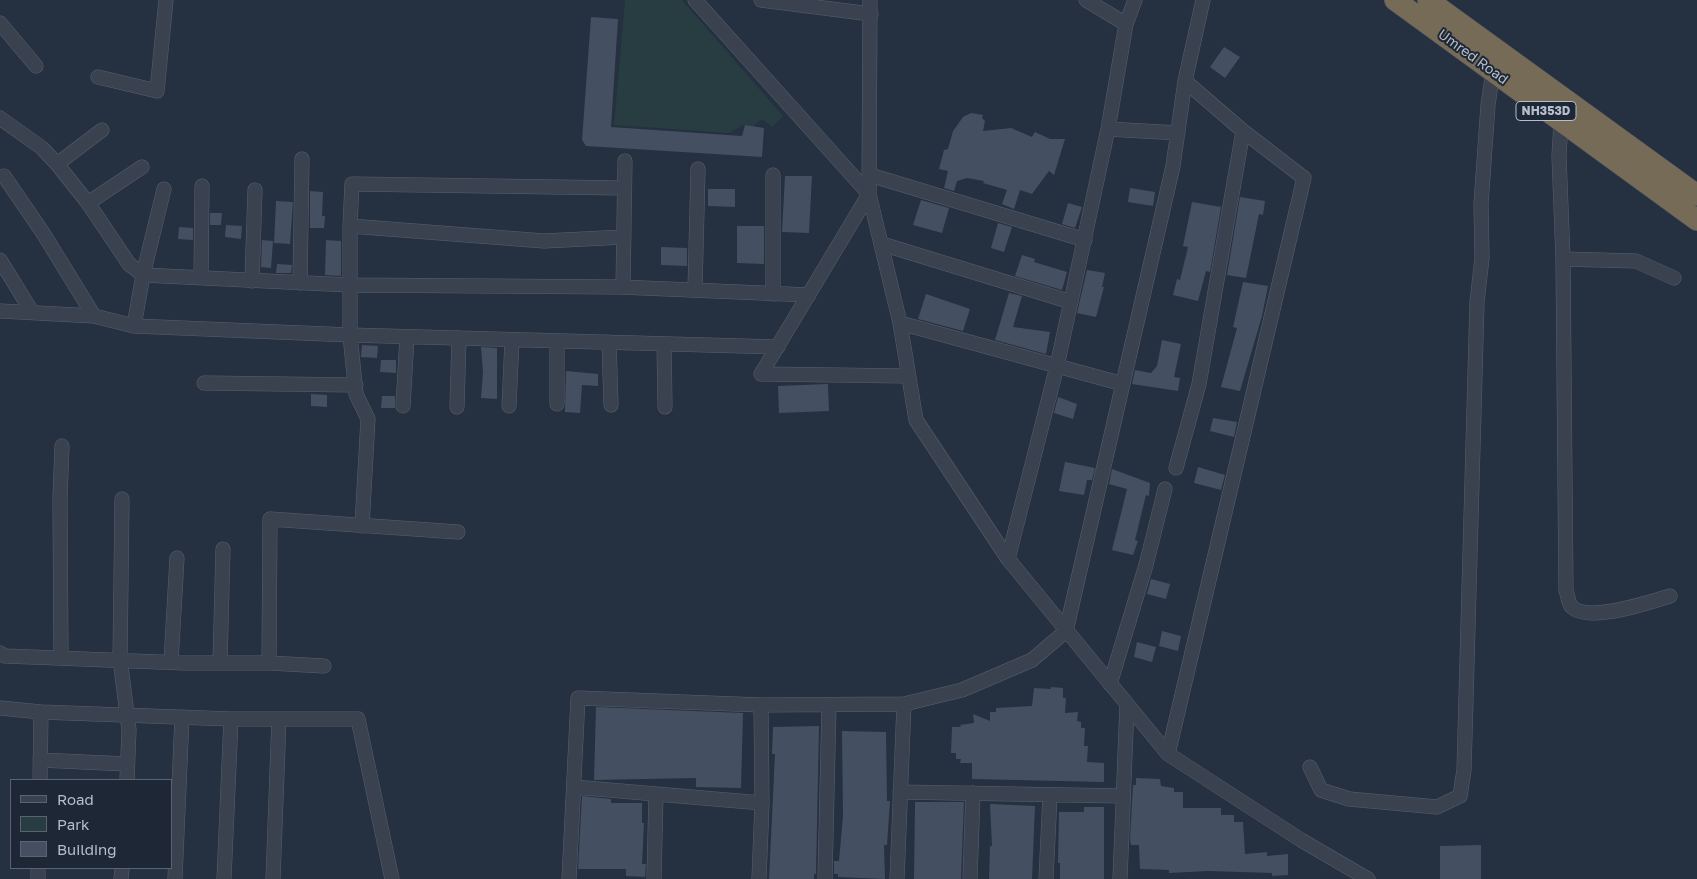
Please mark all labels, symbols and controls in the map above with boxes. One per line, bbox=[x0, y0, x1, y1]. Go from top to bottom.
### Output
street label: Umred Road bbox=[1435, 26, 1511, 88]
road number: NH353D bbox=[1516, 102, 1576, 120]
legend bbox=[10, 779, 172, 869]
text: Road bbox=[57, 790, 94, 808]
text: Park bbox=[57, 815, 89, 833]
text: Building bbox=[57, 840, 117, 858]

